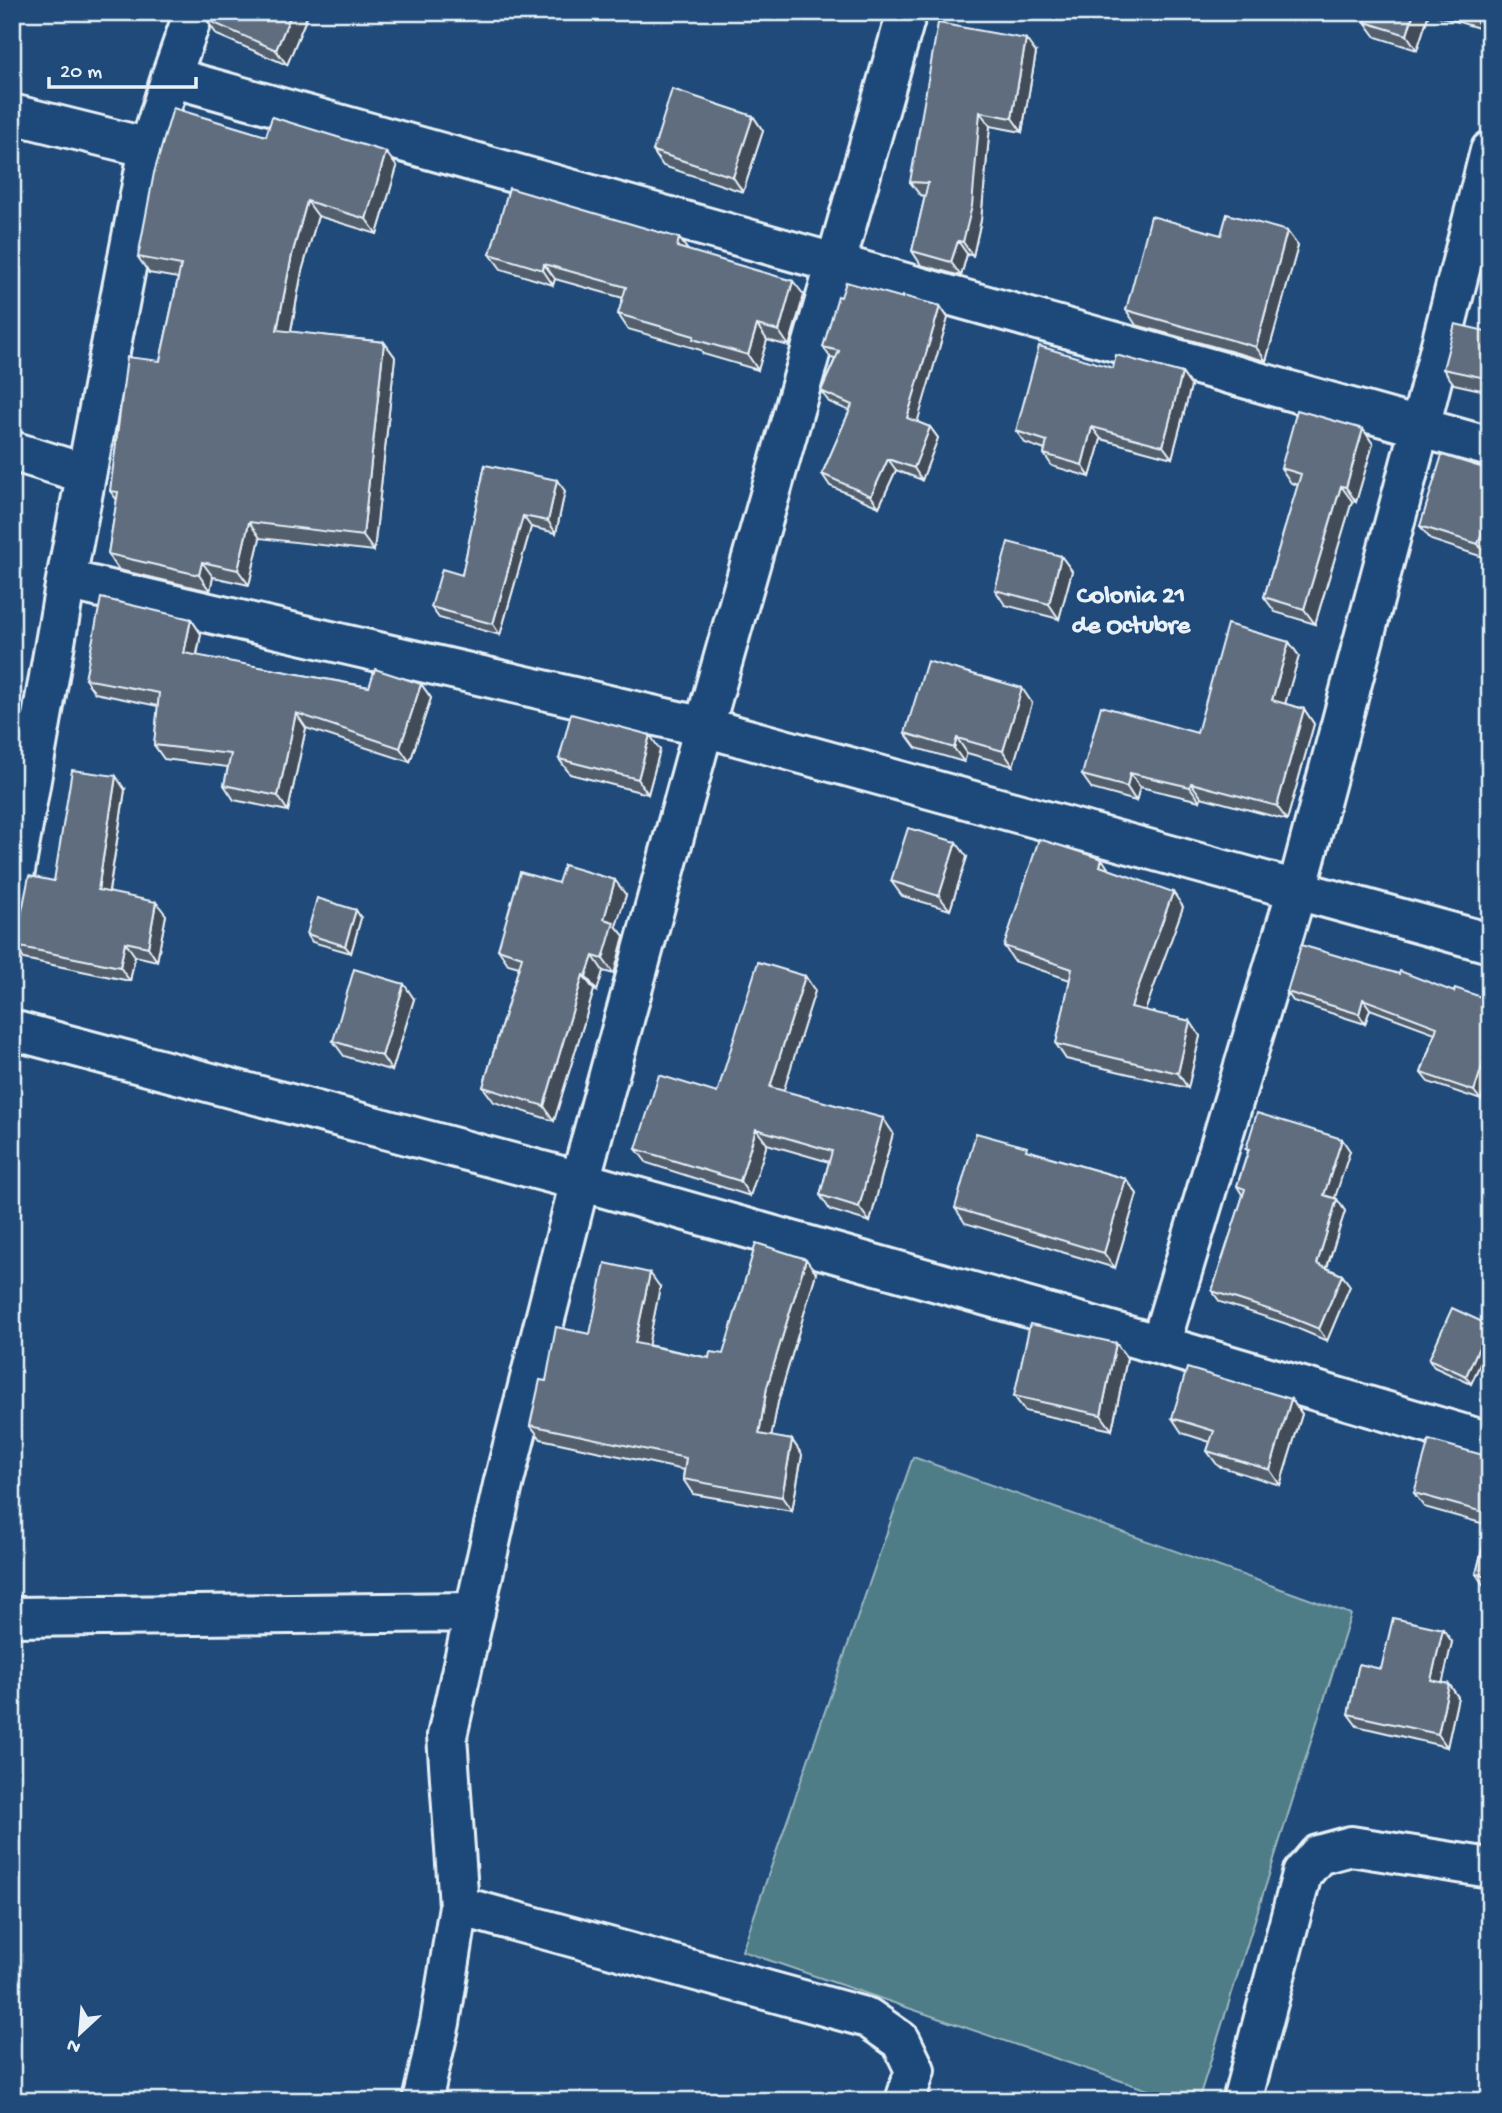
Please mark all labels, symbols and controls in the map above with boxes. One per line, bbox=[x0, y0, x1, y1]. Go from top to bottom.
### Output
scale bar bbox=[49, 46, 196, 90]
text: 20 m bbox=[60, 61, 102, 86]
district label: Colonia 21 de Octubre bbox=[1072, 582, 1192, 643]
north arrow bbox=[46, 1997, 116, 2068]
text: N bbox=[63, 2032, 85, 2058]

